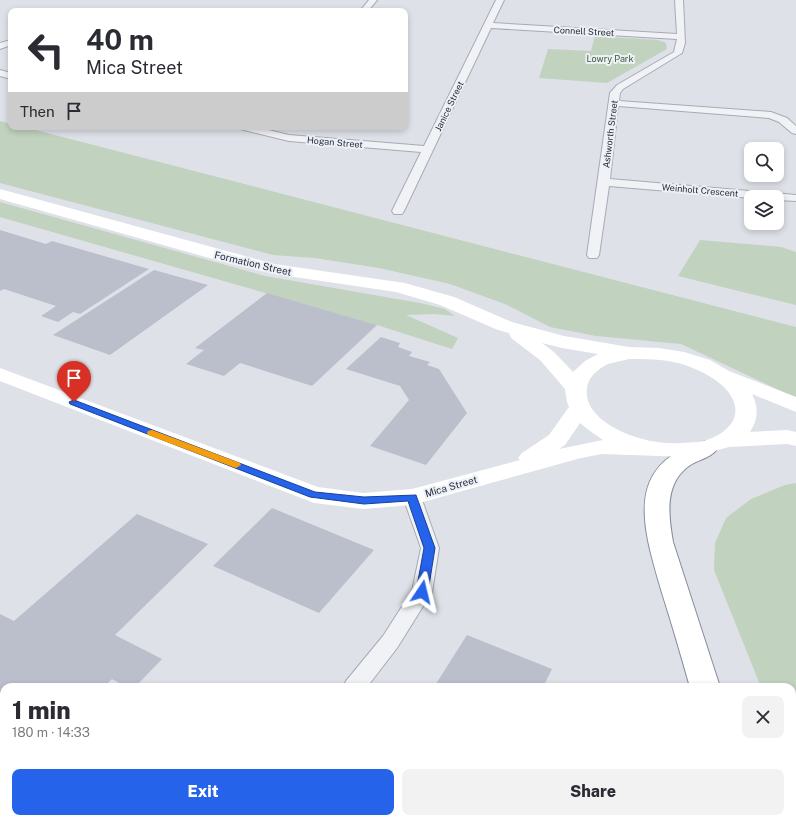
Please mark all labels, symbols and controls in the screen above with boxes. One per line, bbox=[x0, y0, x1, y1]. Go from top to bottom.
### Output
text: 40 m bbox=[86, 23, 154, 56]
icon: left bbox=[20, 24, 72, 76]
street label: Connell Street bbox=[553, 24, 615, 38]
park label: Lowry Park bbox=[587, 53, 633, 64]
text: Mica Street bbox=[86, 57, 183, 78]
street label: Janice Street bbox=[432, 79, 466, 133]
street label: Ashworth Street bbox=[600, 99, 620, 169]
icon: arrive bbox=[63, 100, 85, 122]
text: Then bbox=[20, 103, 55, 120]
street label: Hogan Street bbox=[307, 134, 364, 150]
map controls bbox=[744, 142, 784, 230]
button: search bbox=[744, 142, 784, 182]
street label: Weinholt Crescent bbox=[661, 181, 739, 199]
button: layers bbox=[744, 190, 784, 230]
street label: Formation Street bbox=[213, 248, 293, 278]
pin bbox=[57, 361, 91, 402]
icon: arrive bbox=[63, 367, 85, 389]
street label: Mica Street bbox=[423, 473, 479, 499]
position arrow bbox=[401, 571, 443, 613]
text: 1 min bbox=[12, 696, 71, 724]
button: close bbox=[742, 696, 784, 738]
text: 180 m · 14:33 bbox=[12, 725, 90, 740]
button: Exit bbox=[12, 769, 394, 815]
button: Share bbox=[402, 769, 784, 815]

